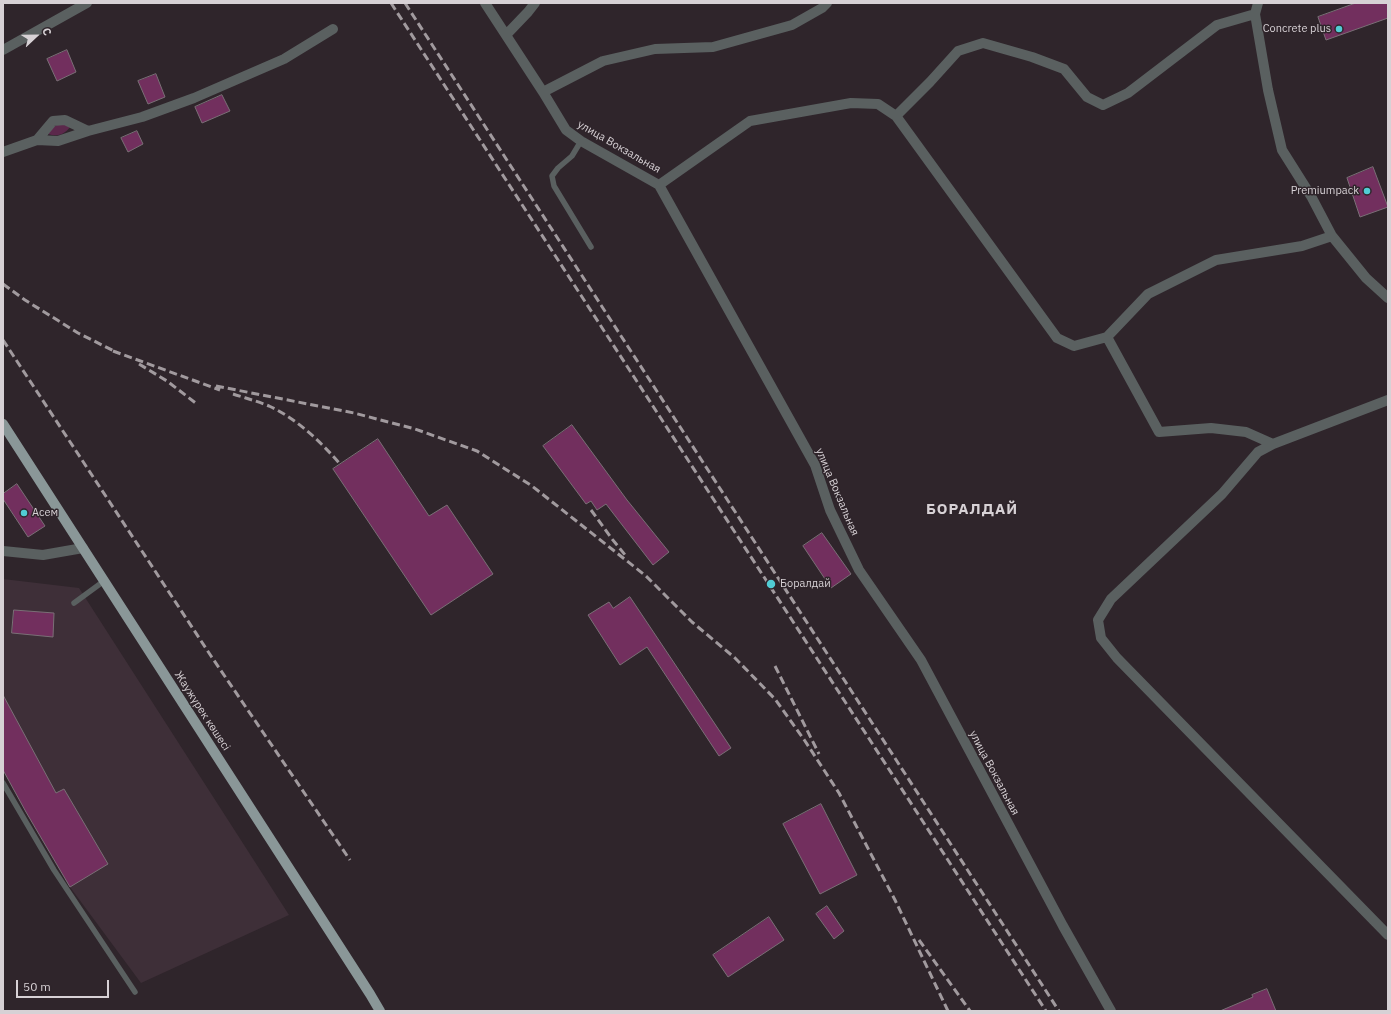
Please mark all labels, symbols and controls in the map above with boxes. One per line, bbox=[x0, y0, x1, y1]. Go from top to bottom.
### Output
north arrow bbox=[16, 16, 56, 56]
place label: Concrete plus bbox=[1263, 22, 1331, 36]
marker: Concrete plus bbox=[1334, 24, 1344, 34]
text: С bbox=[39, 26, 55, 37]
street label: улица Вокзальная bbox=[575, 118, 663, 176]
place label: Premiumpack bbox=[1291, 184, 1359, 198]
marker: Premiumpack bbox=[1362, 186, 1372, 196]
street label: улица Вокзальная bbox=[813, 446, 861, 538]
district label: БОРАЛДАЙ bbox=[926, 501, 1018, 519]
place label: Асем bbox=[32, 506, 58, 520]
marker: Асем bbox=[19, 508, 29, 518]
place label: Боралдай bbox=[780, 577, 831, 591]
marker: Боралдай bbox=[765, 578, 777, 590]
street label: Жаужүрек көшесі bbox=[171, 669, 233, 753]
street label: улица Вокзальная bbox=[966, 728, 1022, 818]
scale bar bbox=[18, 972, 111, 998]
text: 50 m bbox=[23, 979, 51, 994]

